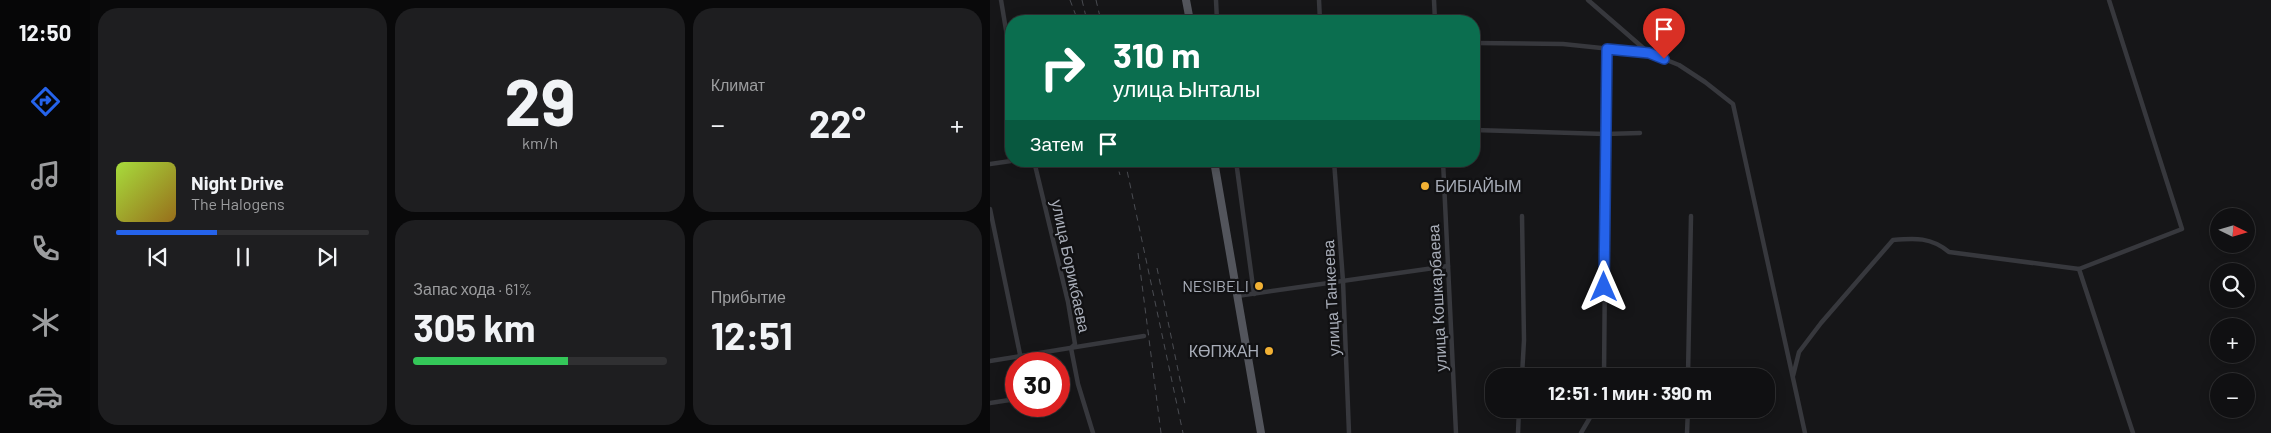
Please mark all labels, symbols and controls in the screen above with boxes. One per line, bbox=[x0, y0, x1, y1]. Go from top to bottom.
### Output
pin bbox=[1643, 8, 1685, 59]
icon: arrive bbox=[1650, 15, 1678, 43]
text: 12:50 bbox=[19, 19, 71, 45]
text: 310 m bbox=[1113, 33, 1200, 75]
icon: right bbox=[1030, 35, 1095, 100]
text: 29 bbox=[505, 61, 575, 139]
text: Климат bbox=[711, 75, 765, 94]
text: улица Ынталы bbox=[1113, 75, 1260, 101]
icon: directions bbox=[28, 84, 63, 119]
text: 22° bbox=[809, 100, 866, 146]
text: − bbox=[711, 107, 725, 141]
text: + bbox=[950, 107, 964, 141]
icon: arrive bbox=[1094, 130, 1122, 158]
text: Затем bbox=[1030, 132, 1084, 155]
text: km/h bbox=[522, 133, 558, 152]
icon: music bbox=[28, 158, 63, 193]
text: Night Drive bbox=[191, 171, 284, 194]
place label: БИБІАЙЫМ bbox=[1435, 176, 1522, 195]
marker: БИБІАЙЫМ bbox=[1419, 180, 1431, 192]
text: The Halogens bbox=[191, 194, 285, 213]
street label: улица Борикбаева bbox=[1048, 198, 1095, 334]
north arrow bbox=[2210, 208, 2255, 252]
map controls bbox=[2210, 208, 2255, 418]
street label: улица Кошкарбаева bbox=[1423, 224, 1450, 372]
icon: phone bbox=[28, 231, 63, 266]
street label: улица Танкеева bbox=[1318, 239, 1343, 357]
icon: previous bbox=[144, 243, 172, 271]
icon: pause bbox=[229, 243, 257, 271]
icon: next bbox=[313, 243, 341, 271]
position arrow bbox=[1577, 260, 1629, 312]
button: search bbox=[2210, 263, 2255, 308]
place label: NESIBELI bbox=[1182, 276, 1249, 295]
text: Запас хода · 61% bbox=[413, 279, 532, 298]
marker: NESIBELI bbox=[1253, 280, 1265, 292]
text: Прибытие bbox=[711, 287, 786, 306]
text: 305 km bbox=[413, 304, 536, 350]
icon: climate bbox=[28, 305, 63, 340]
text: 12:51 bbox=[711, 312, 793, 358]
button: + bbox=[2210, 318, 2255, 363]
place label: КӨПЖАН bbox=[1189, 341, 1259, 360]
marker: КӨПЖАН bbox=[1263, 345, 1275, 357]
speed limit sign: 30 bbox=[1005, 352, 1070, 417]
button: − bbox=[2210, 373, 2255, 418]
icon: car bbox=[28, 379, 63, 414]
text: 12:51 · 1 мин · 390 m bbox=[1548, 381, 1712, 404]

